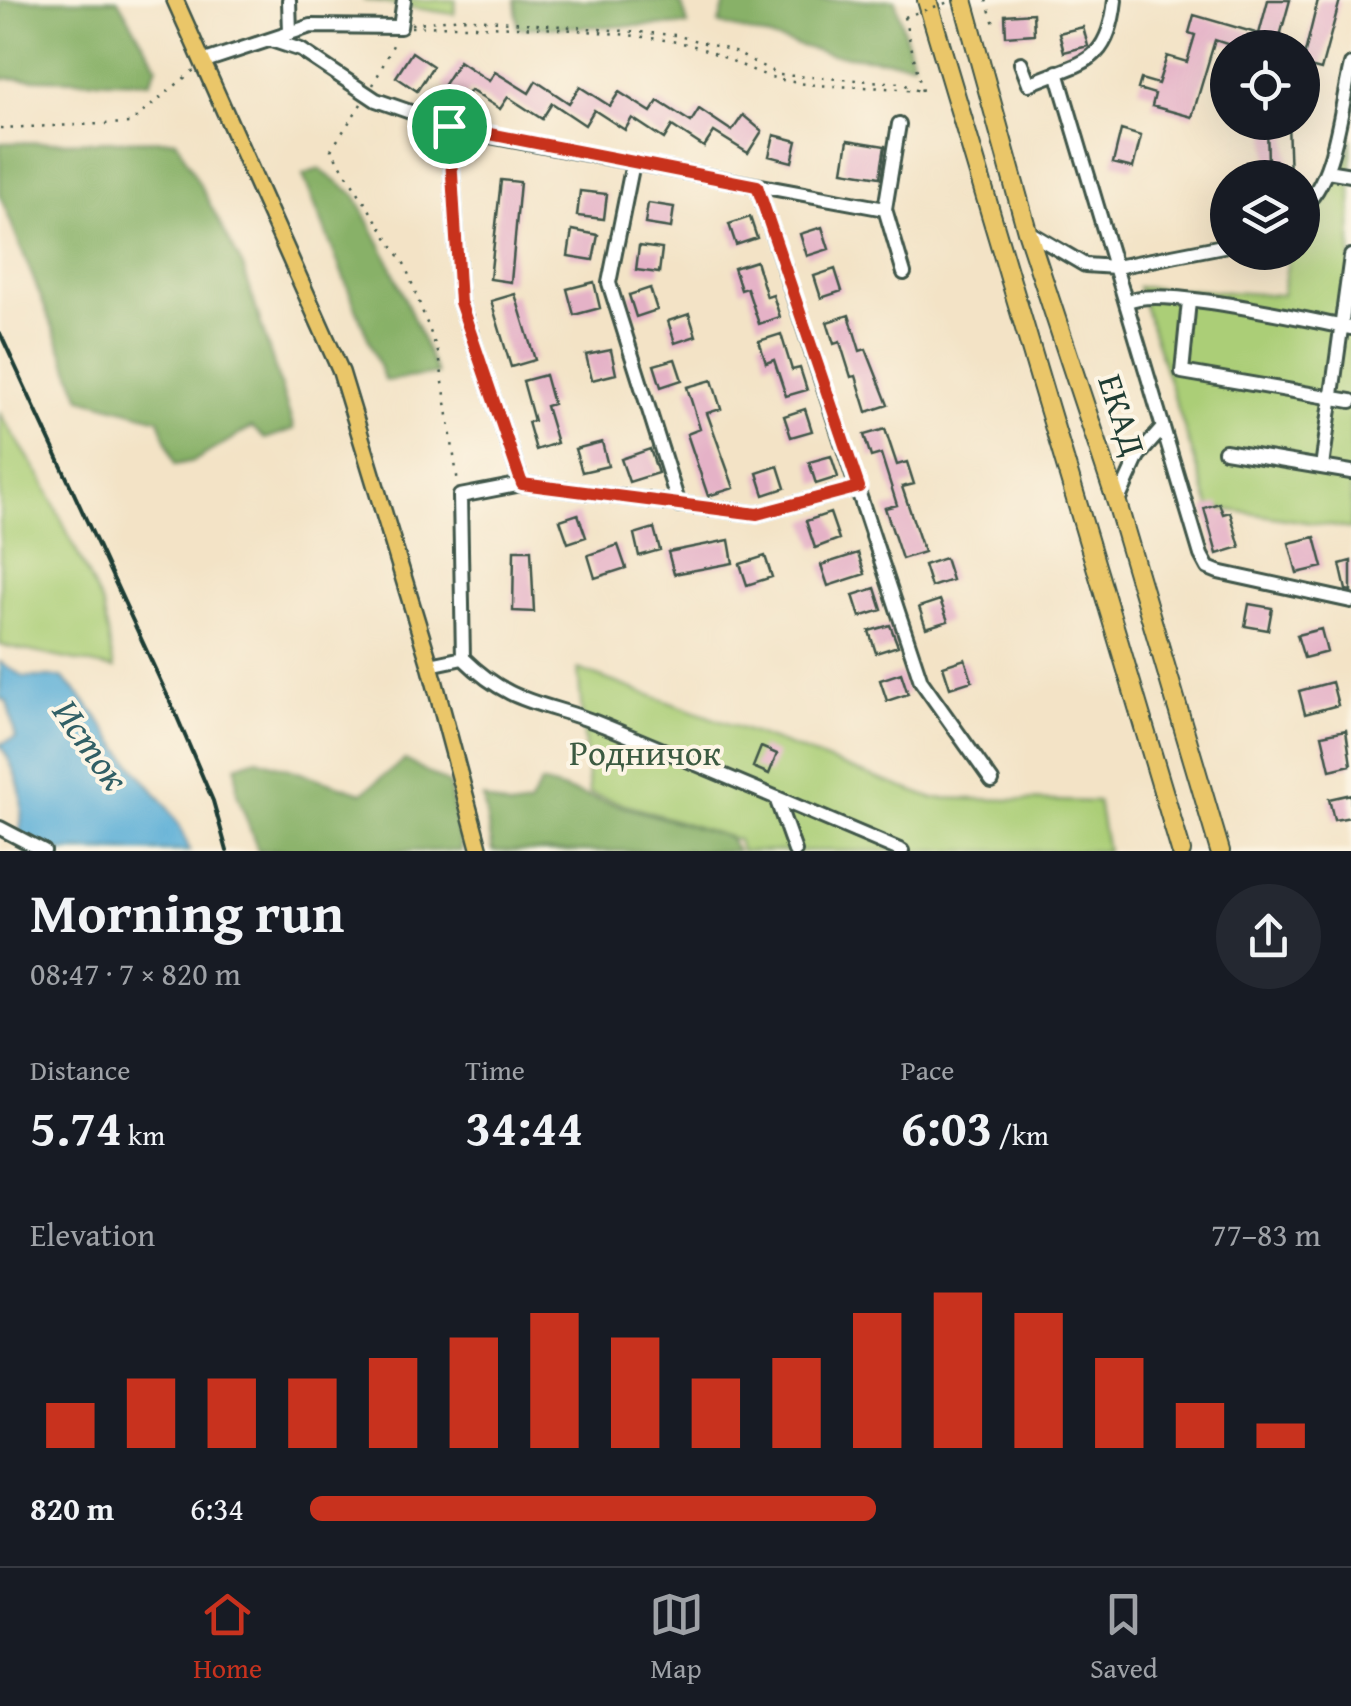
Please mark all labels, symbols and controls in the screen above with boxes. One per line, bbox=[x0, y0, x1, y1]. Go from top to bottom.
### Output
map controls bbox=[1210, 30, 1320, 270]
button: locate bbox=[1210, 30, 1320, 140]
pin bbox=[407, 84, 492, 169]
icon: arrive bbox=[422, 99, 477, 154]
button: layers bbox=[1210, 160, 1320, 270]
street label: ЕКАД bbox=[1085, 368, 1160, 462]
water label: Исток bbox=[40, 687, 144, 802]
park label: Родничок bbox=[569, 727, 722, 778]
text: Morning run bbox=[30, 872, 344, 952]
button: share bbox=[1216, 884, 1321, 989]
text: 08:47 · 7 × 820 m bbox=[30, 950, 241, 997]
text: Distance bbox=[30, 1049, 130, 1090]
text: Time bbox=[465, 1049, 525, 1090]
text: Pace bbox=[901, 1049, 955, 1090]
text: 5.74 bbox=[30, 1090, 122, 1163]
text: 34:44 bbox=[465, 1090, 583, 1163]
text: 6:03 bbox=[901, 1090, 993, 1163]
text: km bbox=[122, 1114, 165, 1155]
text: /km bbox=[993, 1114, 1049, 1155]
text: Elevation bbox=[30, 1211, 155, 1258]
text: 77–83 m bbox=[1211, 1211, 1321, 1258]
text: 820 m bbox=[30, 1485, 114, 1532]
text: 6:34 bbox=[190, 1485, 244, 1532]
tab: Home bbox=[193, 1587, 262, 1688]
tab: Map bbox=[649, 1587, 704, 1688]
tab: Saved bbox=[1090, 1587, 1158, 1688]

